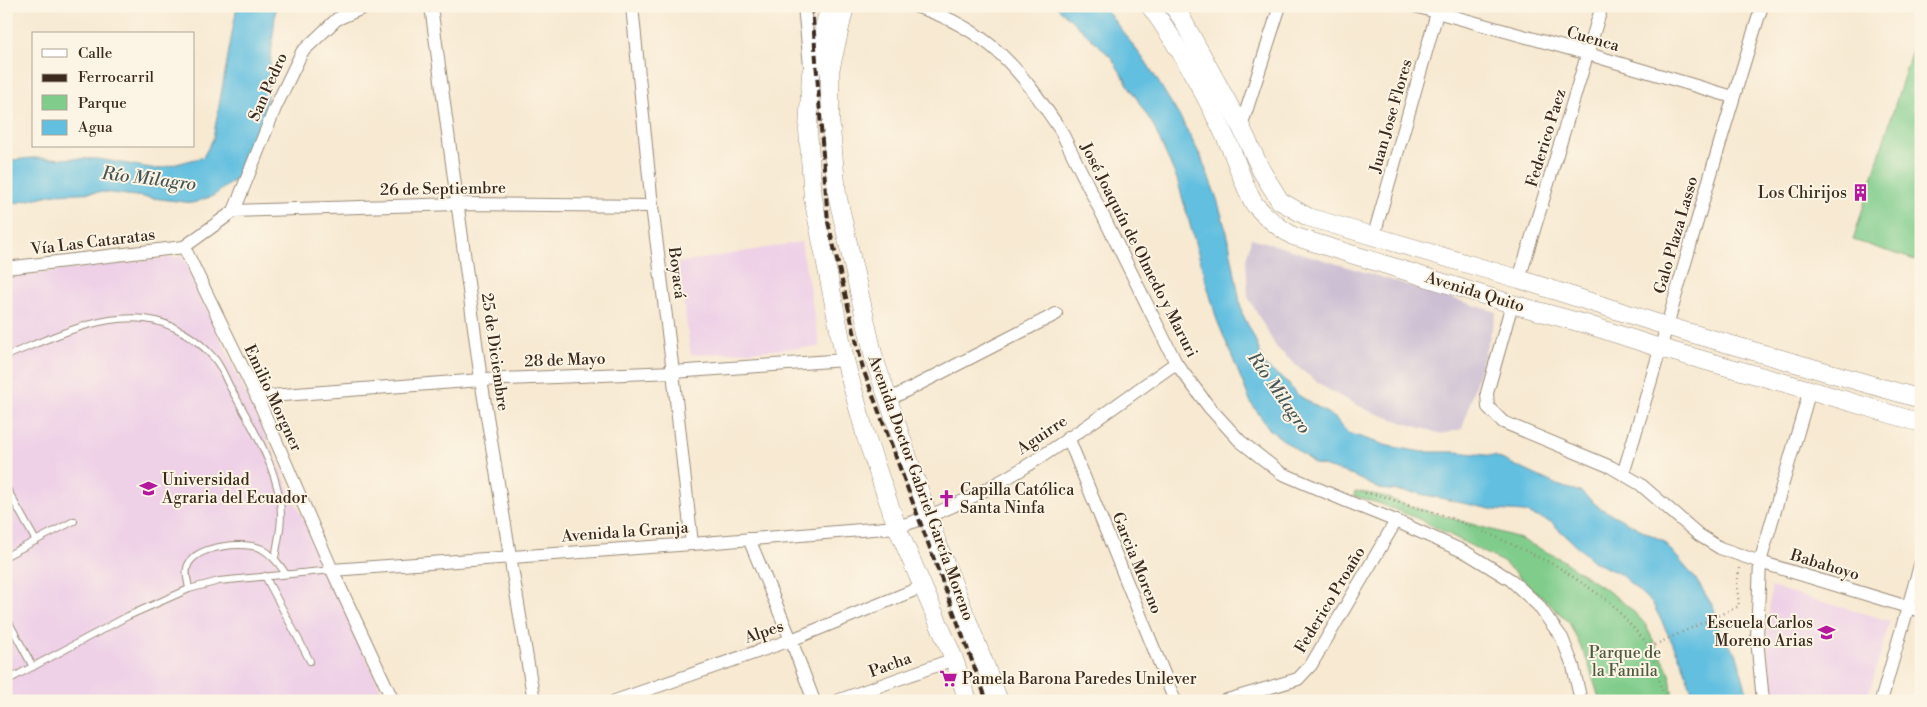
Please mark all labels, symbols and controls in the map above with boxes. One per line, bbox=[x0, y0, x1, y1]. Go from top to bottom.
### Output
street label: Cuenca bbox=[1564, 22, 1623, 56]
legend bbox=[32, 32, 195, 148]
text: Calle bbox=[78, 44, 112, 63]
street label: San Pedro bbox=[244, 50, 292, 124]
street label: Juan Jose Flores bbox=[1365, 57, 1417, 176]
text: Ferrocarril bbox=[78, 68, 155, 87]
street label: Federico Paez bbox=[1522, 87, 1570, 189]
text: Parque bbox=[78, 94, 127, 113]
text: Agua bbox=[77, 118, 113, 137]
street label: José Joaquín de Olmedo y Maruri bbox=[1075, 138, 1202, 361]
water label: Río Milagro bbox=[100, 162, 197, 196]
street label: Galo Plaza Lasso bbox=[1650, 174, 1702, 296]
street label: 26 de Septiembre bbox=[380, 178, 506, 200]
place label: Los Chirijos bbox=[1758, 183, 1847, 203]
building icon: Los Chirijos bbox=[1851, 183, 1871, 203]
street label: Vía Las Cataratas bbox=[29, 224, 156, 260]
street label: Boyacá bbox=[664, 245, 690, 301]
street label: Avenida Quito bbox=[1422, 267, 1527, 317]
street label: 25 de Diciembre bbox=[477, 292, 513, 412]
street label: Emilio Morgner bbox=[240, 341, 306, 455]
water label: Río Milagro bbox=[1242, 347, 1316, 438]
street label: 28 de Mayo bbox=[524, 349, 606, 371]
street label: Avenida Doctor Gabriel García Moreno bbox=[863, 352, 978, 623]
street label: Aguirre bbox=[1012, 411, 1071, 460]
place label: Universidad Agraria del Ecuador bbox=[161, 470, 308, 508]
school or university icon: Universidad Agraria del Ecuador bbox=[138, 479, 158, 499]
place label: Capilla Católica Santa Ninfa bbox=[960, 480, 1075, 518]
church icon: Capilla Católica Santa Ninfa bbox=[936, 489, 956, 509]
street label: Garcia Moreno bbox=[1108, 509, 1166, 617]
street label: Avenida la Granja bbox=[560, 518, 690, 546]
street label: Federico Proaño bbox=[1290, 543, 1370, 657]
street label: Babahoyo bbox=[1787, 545, 1862, 585]
place label: Escuela Carlos Moreno Arias bbox=[1707, 613, 1813, 651]
street label: Alpes bbox=[741, 616, 786, 648]
school or university icon: Escuela Carlos Moreno Arias bbox=[1817, 622, 1837, 642]
park label: Parque de la Famila bbox=[1589, 643, 1661, 681]
street label: Pacha bbox=[866, 648, 915, 682]
supermarket icon: Pamela Barona Paredes Unilever bbox=[938, 669, 958, 689]
place label: Pamela Barona Paredes Unilever bbox=[962, 669, 1197, 689]

